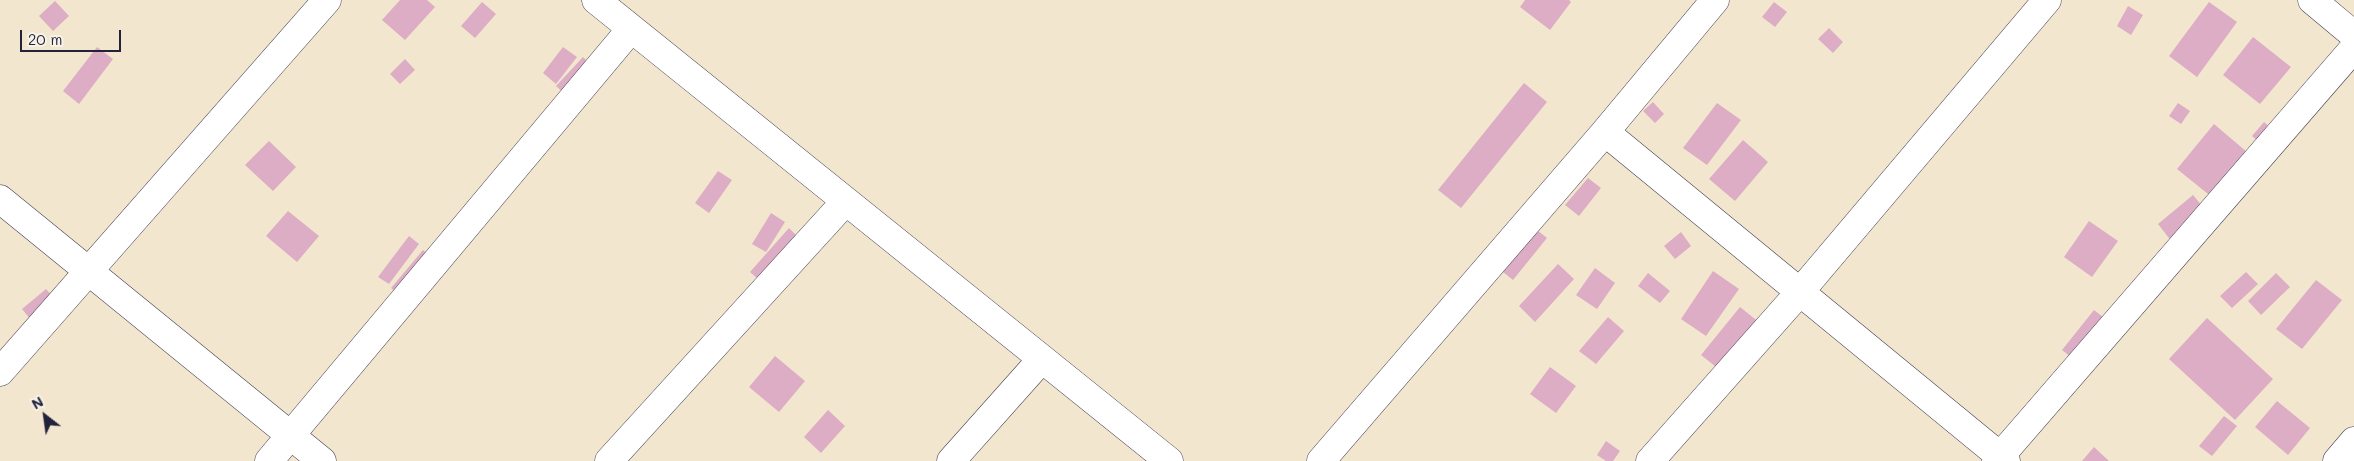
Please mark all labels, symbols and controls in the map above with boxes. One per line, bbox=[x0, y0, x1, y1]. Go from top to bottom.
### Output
scale bar bbox=[22, 20, 124, 52]
text: 20 m bbox=[28, 29, 62, 49]
north arrow bbox=[20, 391, 70, 441]
text: N bbox=[28, 392, 47, 413]

